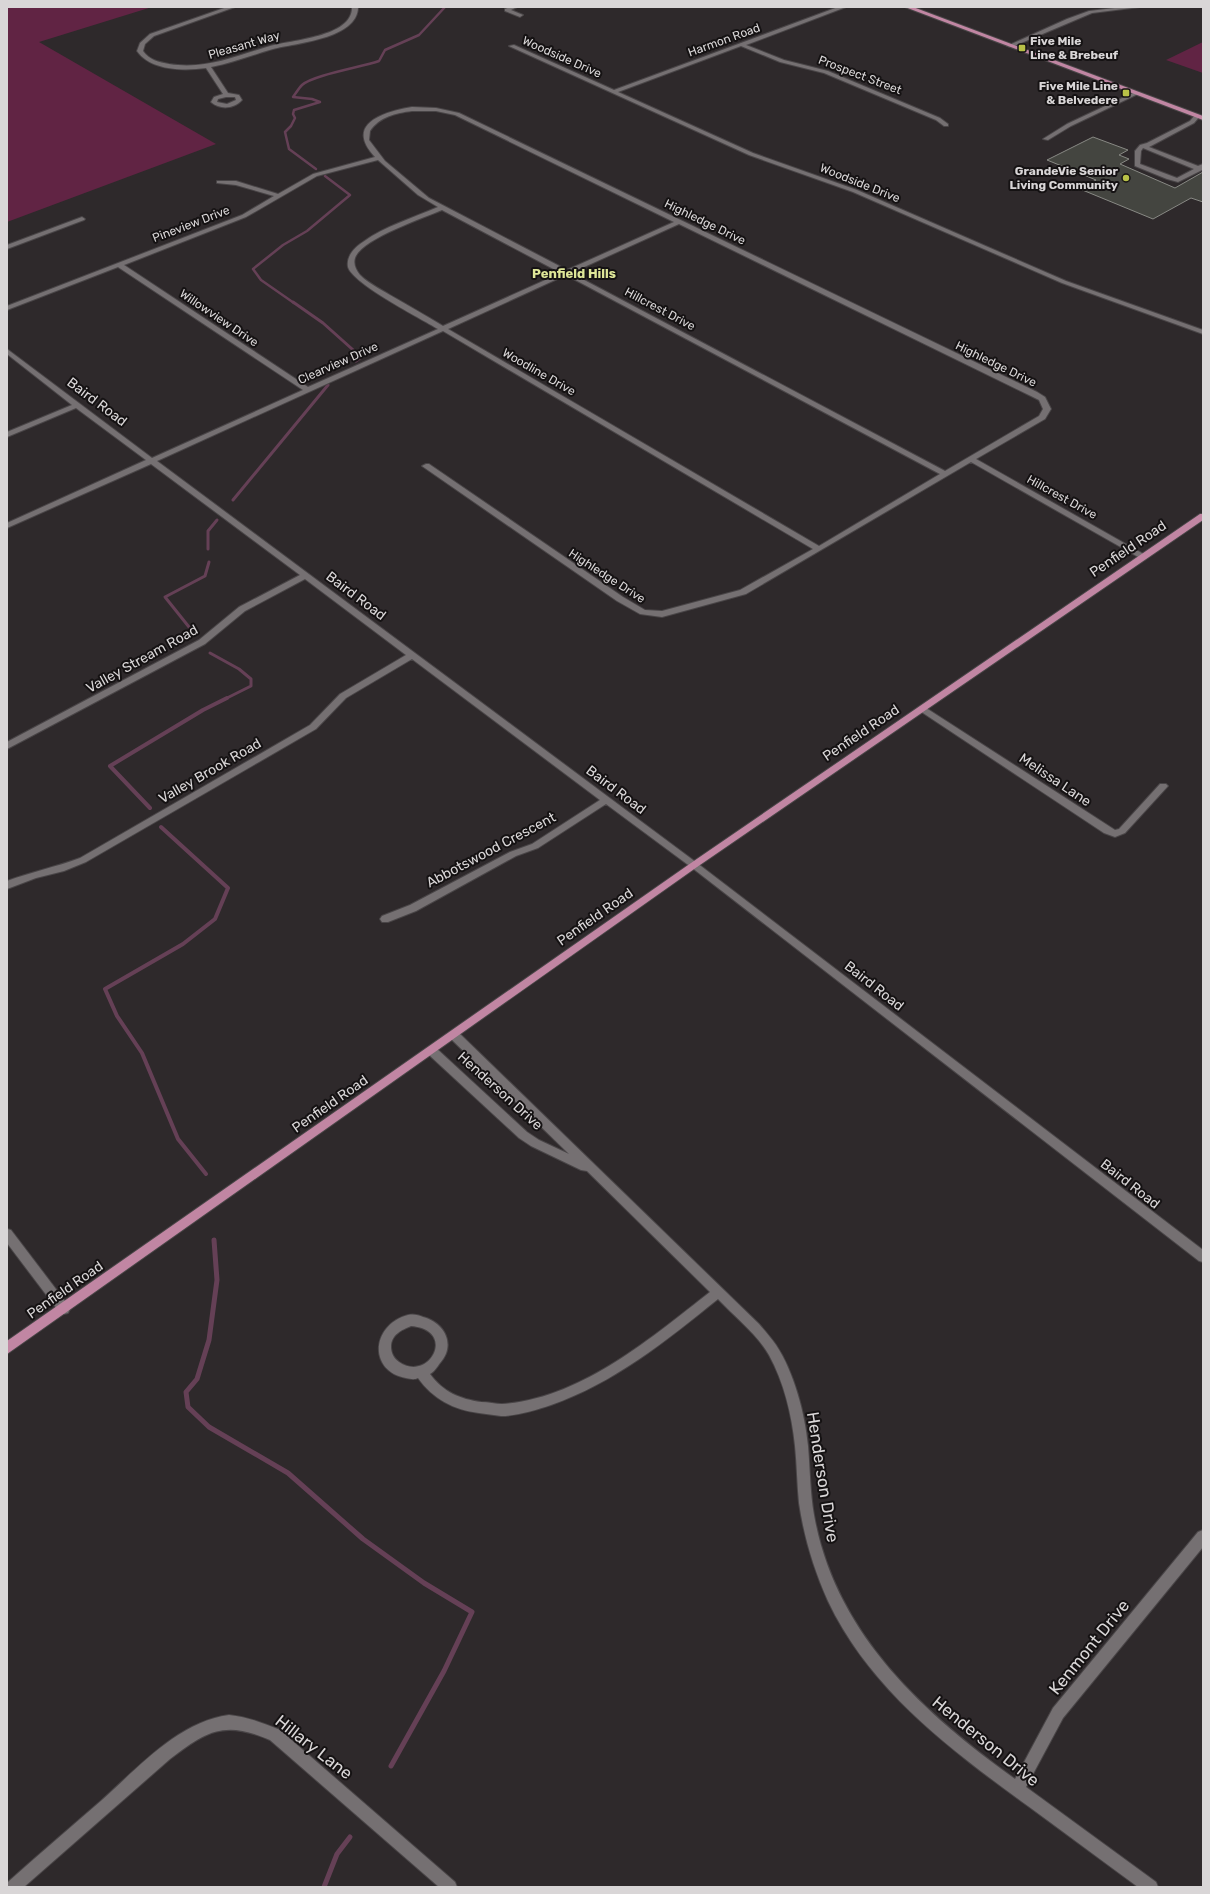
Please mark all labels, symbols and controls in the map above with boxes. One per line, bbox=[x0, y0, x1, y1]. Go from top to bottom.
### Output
street label: Harmon Road bbox=[686, 20, 762, 60]
street label: Pleasant Way bbox=[207, 28, 282, 62]
street label: Woodside Drive bbox=[520, 33, 604, 81]
place label: Five Mile Line & Brebeuf bbox=[1030, 34, 1119, 62]
marker: Five Mile Line & Brebeuf bbox=[1017, 43, 1027, 53]
street label: Prospect Street bbox=[816, 53, 904, 97]
place label: Five Mile Line & Belvedere bbox=[1039, 79, 1118, 107]
marker: Five Mile Line & Belvedere bbox=[1121, 88, 1131, 98]
street label: Woodside Drive bbox=[818, 161, 902, 206]
place label: GrandeVie Senior Living Community bbox=[1010, 164, 1119, 192]
marker: GrandeVie Senior Living Community bbox=[1121, 173, 1131, 183]
street label: Highledge Drive bbox=[662, 196, 748, 248]
street label: Pineview Drive bbox=[150, 203, 232, 245]
district label: Penfield Hills bbox=[532, 266, 616, 281]
street label: Hillcrest Drive bbox=[622, 285, 698, 334]
street label: Willowview Drive bbox=[177, 286, 261, 350]
street label: Highledge Drive bbox=[953, 338, 1039, 390]
street label: Clearview Drive bbox=[296, 339, 380, 387]
street label: Woodline Drive bbox=[500, 345, 578, 399]
street label: Baird Road bbox=[64, 374, 130, 430]
street label: Hillcrest Drive bbox=[1025, 472, 1100, 522]
street label: Penfield Road bbox=[1086, 517, 1170, 581]
street label: Highledge Drive bbox=[566, 546, 648, 606]
street label: Baird Road bbox=[323, 568, 389, 624]
street label: Valley Stream Road bbox=[83, 621, 201, 697]
street label: Penfield Road bbox=[819, 701, 903, 765]
street label: Valley Brook Road bbox=[156, 735, 264, 807]
street label: Melissa Lane bbox=[1016, 750, 1094, 810]
street label: Baird Road bbox=[583, 762, 649, 818]
street label: Abbotswood Crescent bbox=[423, 808, 559, 891]
street label: Penfield Road bbox=[554, 885, 636, 949]
street label: Baird Road bbox=[841, 958, 907, 1014]
street label: Henderson Drive bbox=[454, 1048, 546, 1134]
street label: Penfield Road bbox=[289, 1072, 371, 1136]
street label: Baird Road bbox=[1097, 1156, 1163, 1212]
street label: Penfield Road bbox=[24, 1258, 106, 1322]
street label: Henderson Drive bbox=[803, 1410, 843, 1544]
street label: Kenmont Drive bbox=[1045, 1596, 1133, 1698]
street label: Henderson Drive bbox=[928, 1692, 1044, 1790]
street label: Hillary Lane bbox=[272, 1711, 356, 1783]

